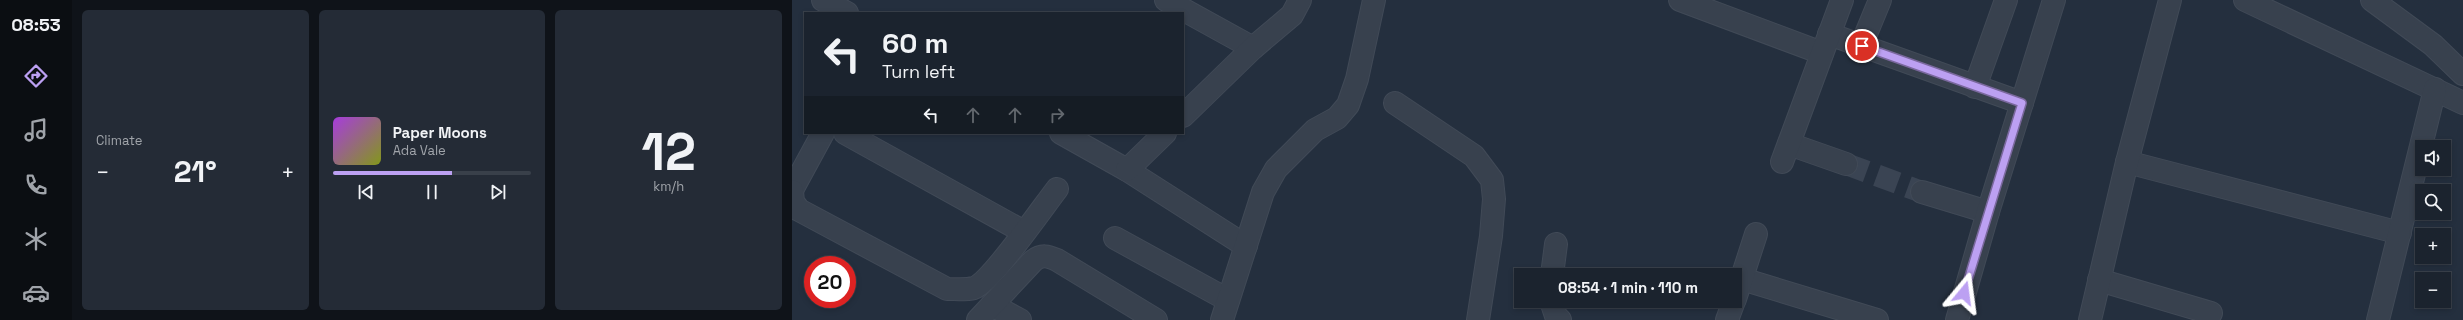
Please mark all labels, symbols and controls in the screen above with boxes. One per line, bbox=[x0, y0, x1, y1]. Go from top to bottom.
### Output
text: 08:53 bbox=[11, 13, 61, 36]
text: 60 m bbox=[882, 25, 948, 61]
icon: left bbox=[816, 28, 868, 80]
pin bbox=[1845, 29, 1879, 63]
icon: arrive bbox=[1851, 35, 1873, 57]
text: Turn left bbox=[882, 60, 955, 83]
icon: directions bbox=[22, 62, 50, 90]
icon: left bbox=[920, 104, 942, 126]
icon: ahead bbox=[962, 104, 984, 126]
icon: ahead bbox=[1004, 104, 1026, 126]
icon: right bbox=[1046, 104, 1068, 126]
icon: music bbox=[22, 116, 50, 144]
text: 12 bbox=[641, 119, 696, 185]
text: Paper Moons bbox=[393, 123, 487, 142]
text: Climate bbox=[96, 132, 142, 149]
map controls bbox=[2415, 140, 2451, 308]
button: sound bbox=[2415, 140, 2451, 176]
text: Ada Vale bbox=[393, 142, 446, 159]
text: 21° bbox=[174, 152, 217, 191]
text: − bbox=[96, 158, 110, 186]
text: + bbox=[281, 158, 295, 186]
icon: phone bbox=[22, 171, 50, 199]
text: km/h bbox=[653, 178, 684, 195]
icon: previous bbox=[355, 181, 377, 203]
icon: pause bbox=[421, 181, 443, 203]
icon: next bbox=[487, 181, 509, 203]
button: search bbox=[2415, 184, 2451, 220]
icon: climate bbox=[22, 225, 50, 253]
button: + bbox=[2415, 228, 2451, 264]
speed limit sign: 20 bbox=[804, 256, 856, 308]
position arrow bbox=[1943, 272, 1985, 314]
button: − bbox=[2415, 272, 2451, 308]
text: 08:54 · 1 min · 110 m bbox=[1558, 278, 1698, 297]
icon: car bbox=[22, 279, 50, 307]

